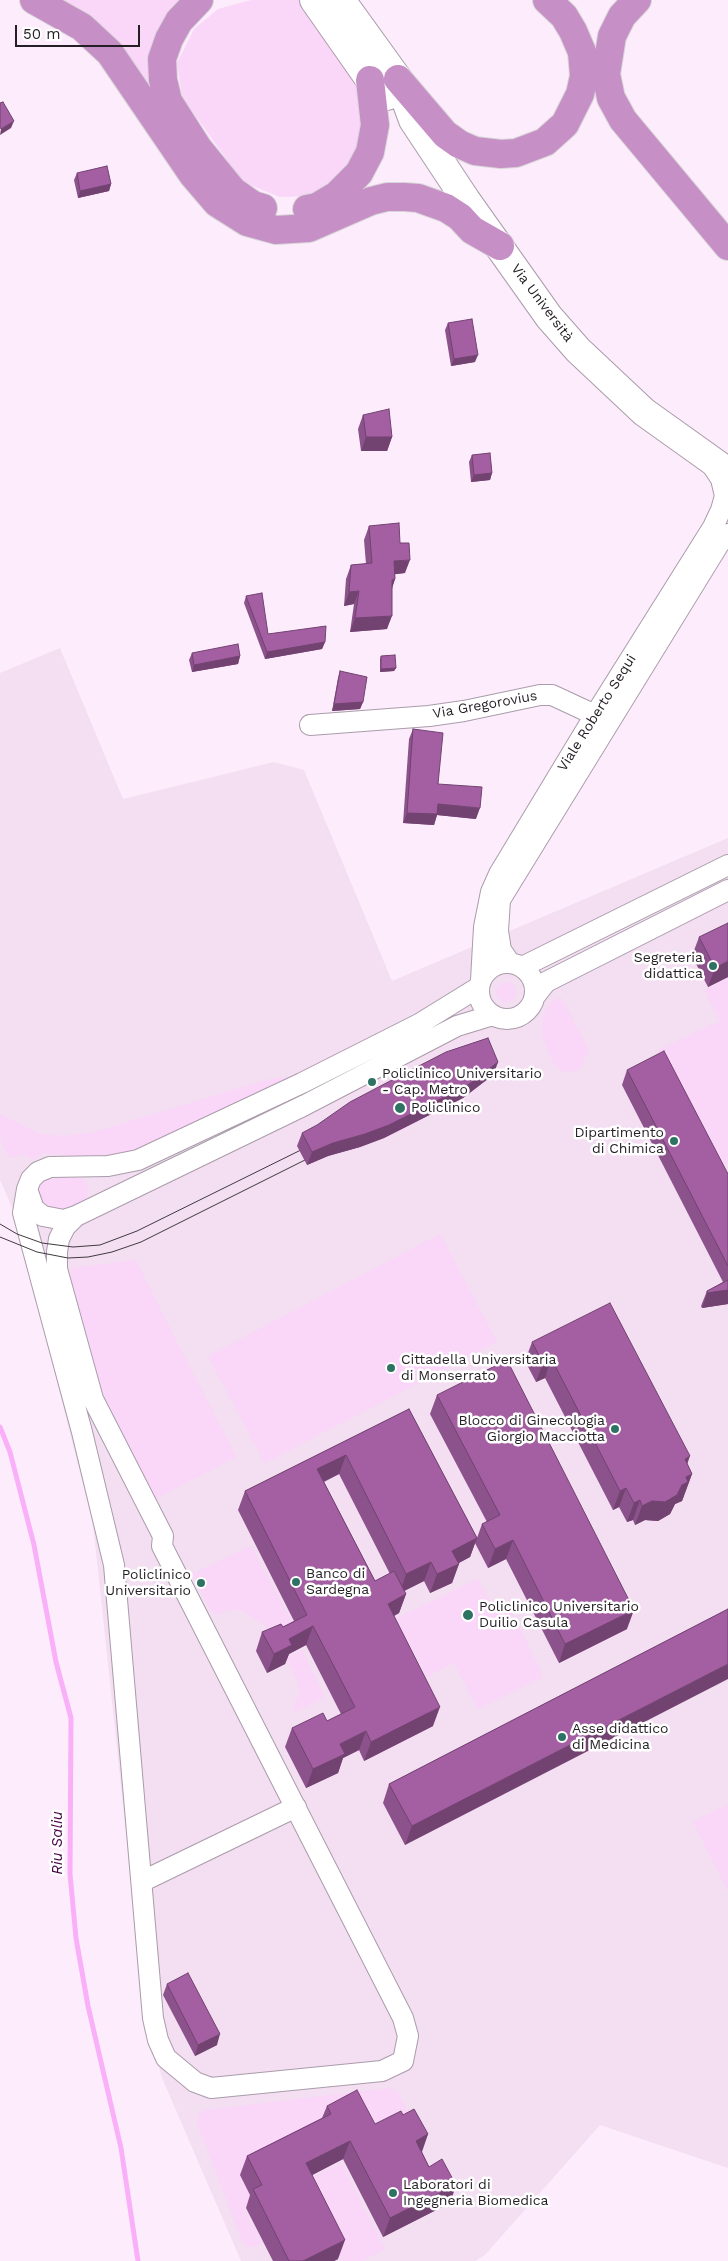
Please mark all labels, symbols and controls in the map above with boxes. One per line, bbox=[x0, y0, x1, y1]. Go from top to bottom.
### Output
scale bar bbox=[18, 15, 142, 47]
text: 50 m bbox=[23, 25, 60, 43]
street label: Via Università bbox=[507, 261, 577, 345]
street label: Viale Roberto Sequi bbox=[554, 651, 640, 775]
street label: Via Gregorovius bbox=[431, 688, 539, 722]
place label: Segreteria didattica bbox=[634, 950, 703, 982]
marker: Segreteria didattica bbox=[707, 960, 719, 972]
place label: Policlinico Universitario - Cap. Metro bbox=[382, 1066, 542, 1098]
marker: Policlinico Universitario - Cap. Metro bbox=[366, 1076, 378, 1088]
place label: Policlinico bbox=[411, 1100, 480, 1116]
marker: Policlinico bbox=[393, 1101, 407, 1115]
place label: Dipartimento di Chimica bbox=[574, 1125, 664, 1158]
marker: Dipartimento di Chimica bbox=[668, 1135, 680, 1147]
place label: Cittadella Universitaria di Monserrato bbox=[401, 1352, 556, 1384]
marker: Cittadella Universitaria di Monserrato bbox=[385, 1362, 397, 1374]
place label: Blocco di Ginecologia Giorgio Macciotta bbox=[458, 1413, 605, 1445]
marker: Blocco di Ginecologia Giorgio Macciotta bbox=[609, 1423, 621, 1435]
place label: Banco di Sardegna bbox=[306, 1566, 369, 1598]
place label: Policlinico Universitario bbox=[105, 1567, 191, 1600]
marker: Banco di Sardegna bbox=[290, 1576, 302, 1588]
marker: Policlinico Universitario bbox=[195, 1577, 207, 1589]
place label: Policlinico Universitario Duilio Casula bbox=[479, 1599, 639, 1631]
marker: Policlinico Universitario Duilio Casula bbox=[461, 1608, 475, 1622]
place label: Asse didattico di Medicina bbox=[572, 1721, 669, 1754]
marker: Asse didattico di Medicina bbox=[556, 1731, 568, 1743]
water label: Riu Saliu bbox=[49, 1811, 67, 1875]
place label: Laboratori di Ingegneria Biomedica bbox=[403, 2177, 549, 2210]
marker: Laboratori di Ingegneria Biomedica bbox=[387, 2187, 399, 2199]

